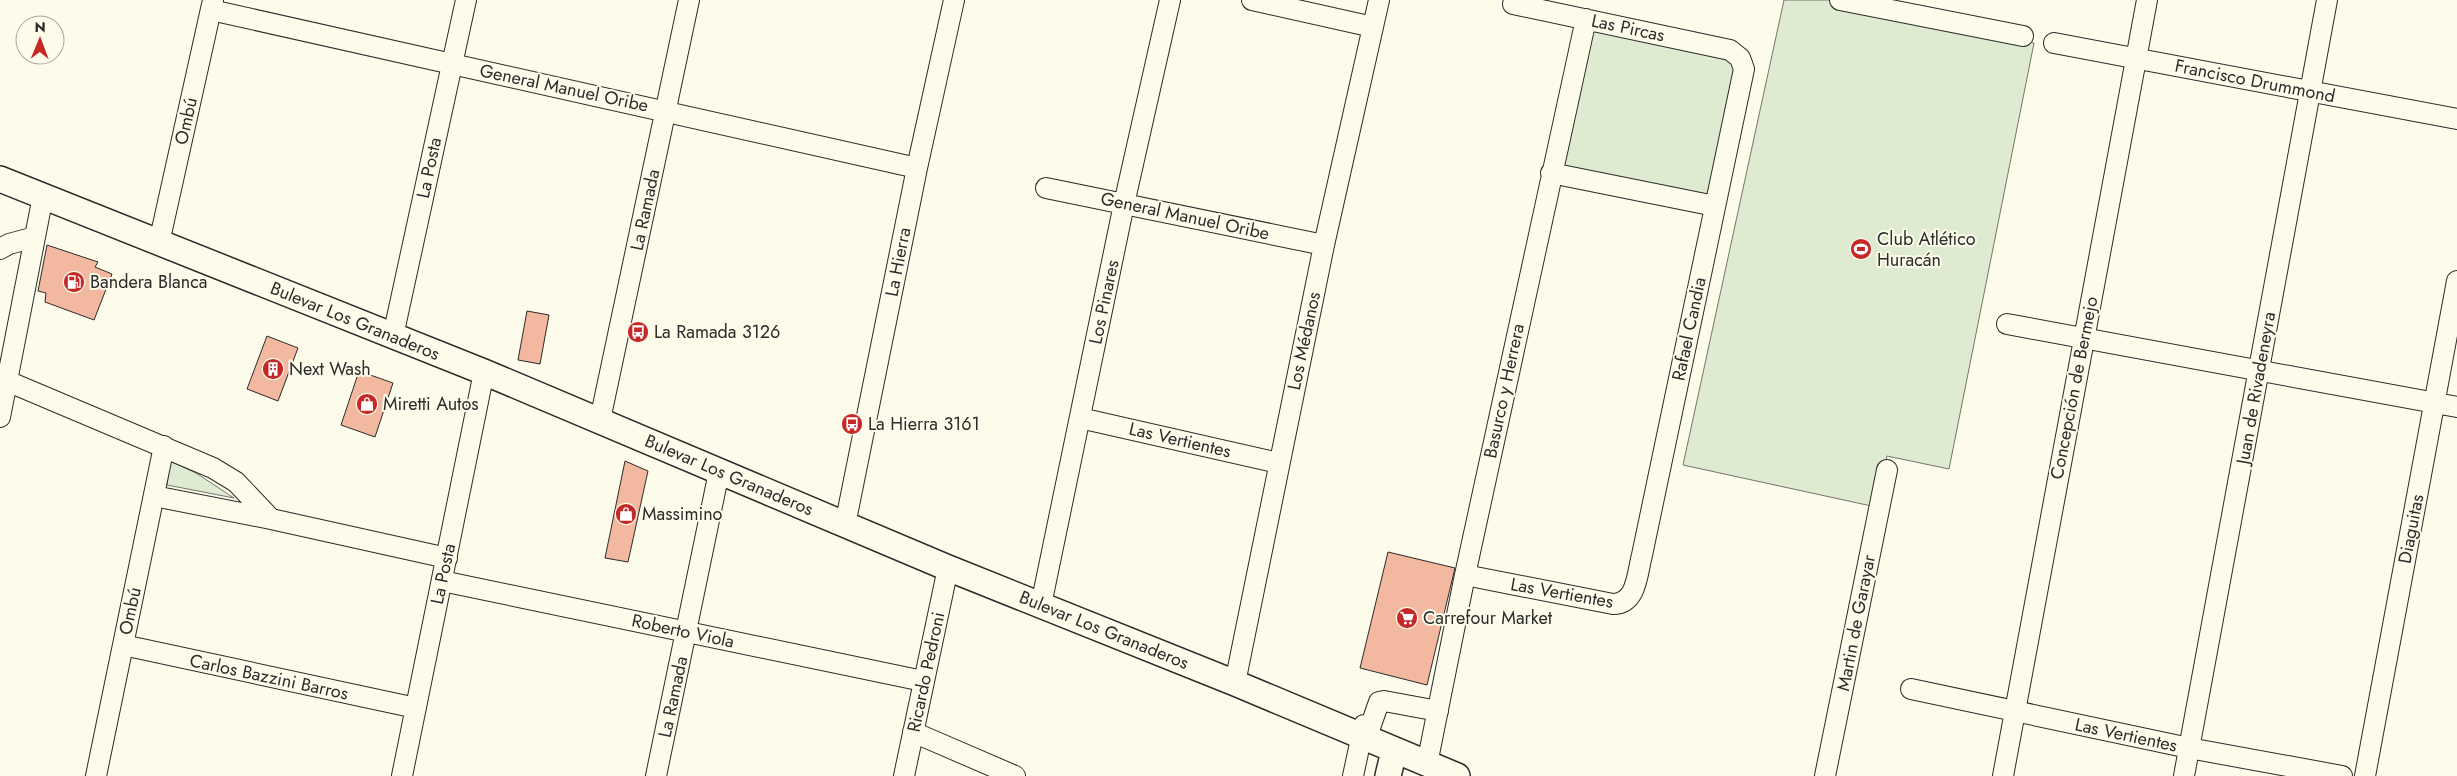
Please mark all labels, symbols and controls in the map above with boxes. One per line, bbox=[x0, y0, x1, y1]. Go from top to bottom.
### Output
street label: Las Pircas bbox=[1589, 8, 1667, 48]
north arrow bbox=[15, 15, 65, 65]
text: N bbox=[34, 17, 46, 37]
street label: Francisco Drummond bbox=[2173, 53, 2337, 109]
street label: General Manuel Oribe bbox=[477, 57, 651, 119]
street label: Ombú bbox=[168, 95, 204, 147]
street label: La Posta bbox=[410, 135, 448, 201]
street label: La Ramada bbox=[624, 167, 666, 253]
street label: General Manuel Oribe bbox=[1098, 185, 1272, 247]
street label: La Hierra bbox=[879, 225, 917, 299]
place label: Club Atlético Huracán bbox=[1877, 226, 1976, 273]
sports icon: Club Atlético Huracán bbox=[1849, 237, 1873, 261]
street label: Los Pinares bbox=[1082, 257, 1126, 347]
place label: Bandera Blanca bbox=[90, 269, 207, 295]
fuel station icon: Bandera Blanca bbox=[62, 270, 86, 294]
street label: Bulevar Los Granaderos bbox=[266, 275, 444, 367]
street label: Rafael Candia bbox=[1665, 275, 1713, 383]
street label: Los Médanos bbox=[1281, 289, 1327, 393]
street label: Concepción de Bermejo bbox=[2044, 294, 2105, 482]
street label: Juan de Rivadeneyra bbox=[2229, 310, 2282, 468]
place label: La Ramada 3126 bbox=[654, 319, 780, 345]
bus stop icon: La Ramada 3126 bbox=[626, 320, 650, 344]
street label: Basurco y Herrera bbox=[1477, 321, 1531, 461]
place label: Next Wash bbox=[289, 356, 371, 382]
building icon: Next Wash bbox=[261, 357, 285, 381]
place label: Miretti Autos bbox=[383, 391, 479, 417]
shop icon: Miretti Autos bbox=[355, 392, 379, 416]
place label: La Hierra 3161 bbox=[868, 411, 980, 437]
bus stop icon: La Hierra 3161 bbox=[840, 412, 864, 436]
street label: Las Vertientes bbox=[1126, 416, 1234, 464]
street label: Bulevar Los Granaderos bbox=[641, 428, 817, 522]
street label: Diaguitas bbox=[2392, 492, 2430, 566]
place label: Massimino bbox=[642, 501, 723, 527]
shop icon: Massimino bbox=[614, 502, 638, 526]
street label: La Posta bbox=[424, 541, 462, 607]
street label: Martin de Garayar bbox=[1830, 552, 1882, 693]
street label: Las Vertientes bbox=[1509, 571, 1615, 615]
street label: Bulevar Los Granaderos bbox=[1015, 584, 1193, 676]
street label: Ombú bbox=[112, 585, 148, 637]
place label: Carrefour Market bbox=[1423, 605, 1553, 631]
supermarket icon: Carrefour Market bbox=[1395, 606, 1419, 630]
street label: Roberto Viola bbox=[629, 607, 737, 655]
street label: Ricardo Pedroni bbox=[901, 609, 951, 735]
street label: Carlos Bazzini Barros bbox=[187, 647, 351, 707]
street label: La Ramada bbox=[652, 654, 694, 740]
street label: Las Vertientes bbox=[2073, 711, 2179, 759]

